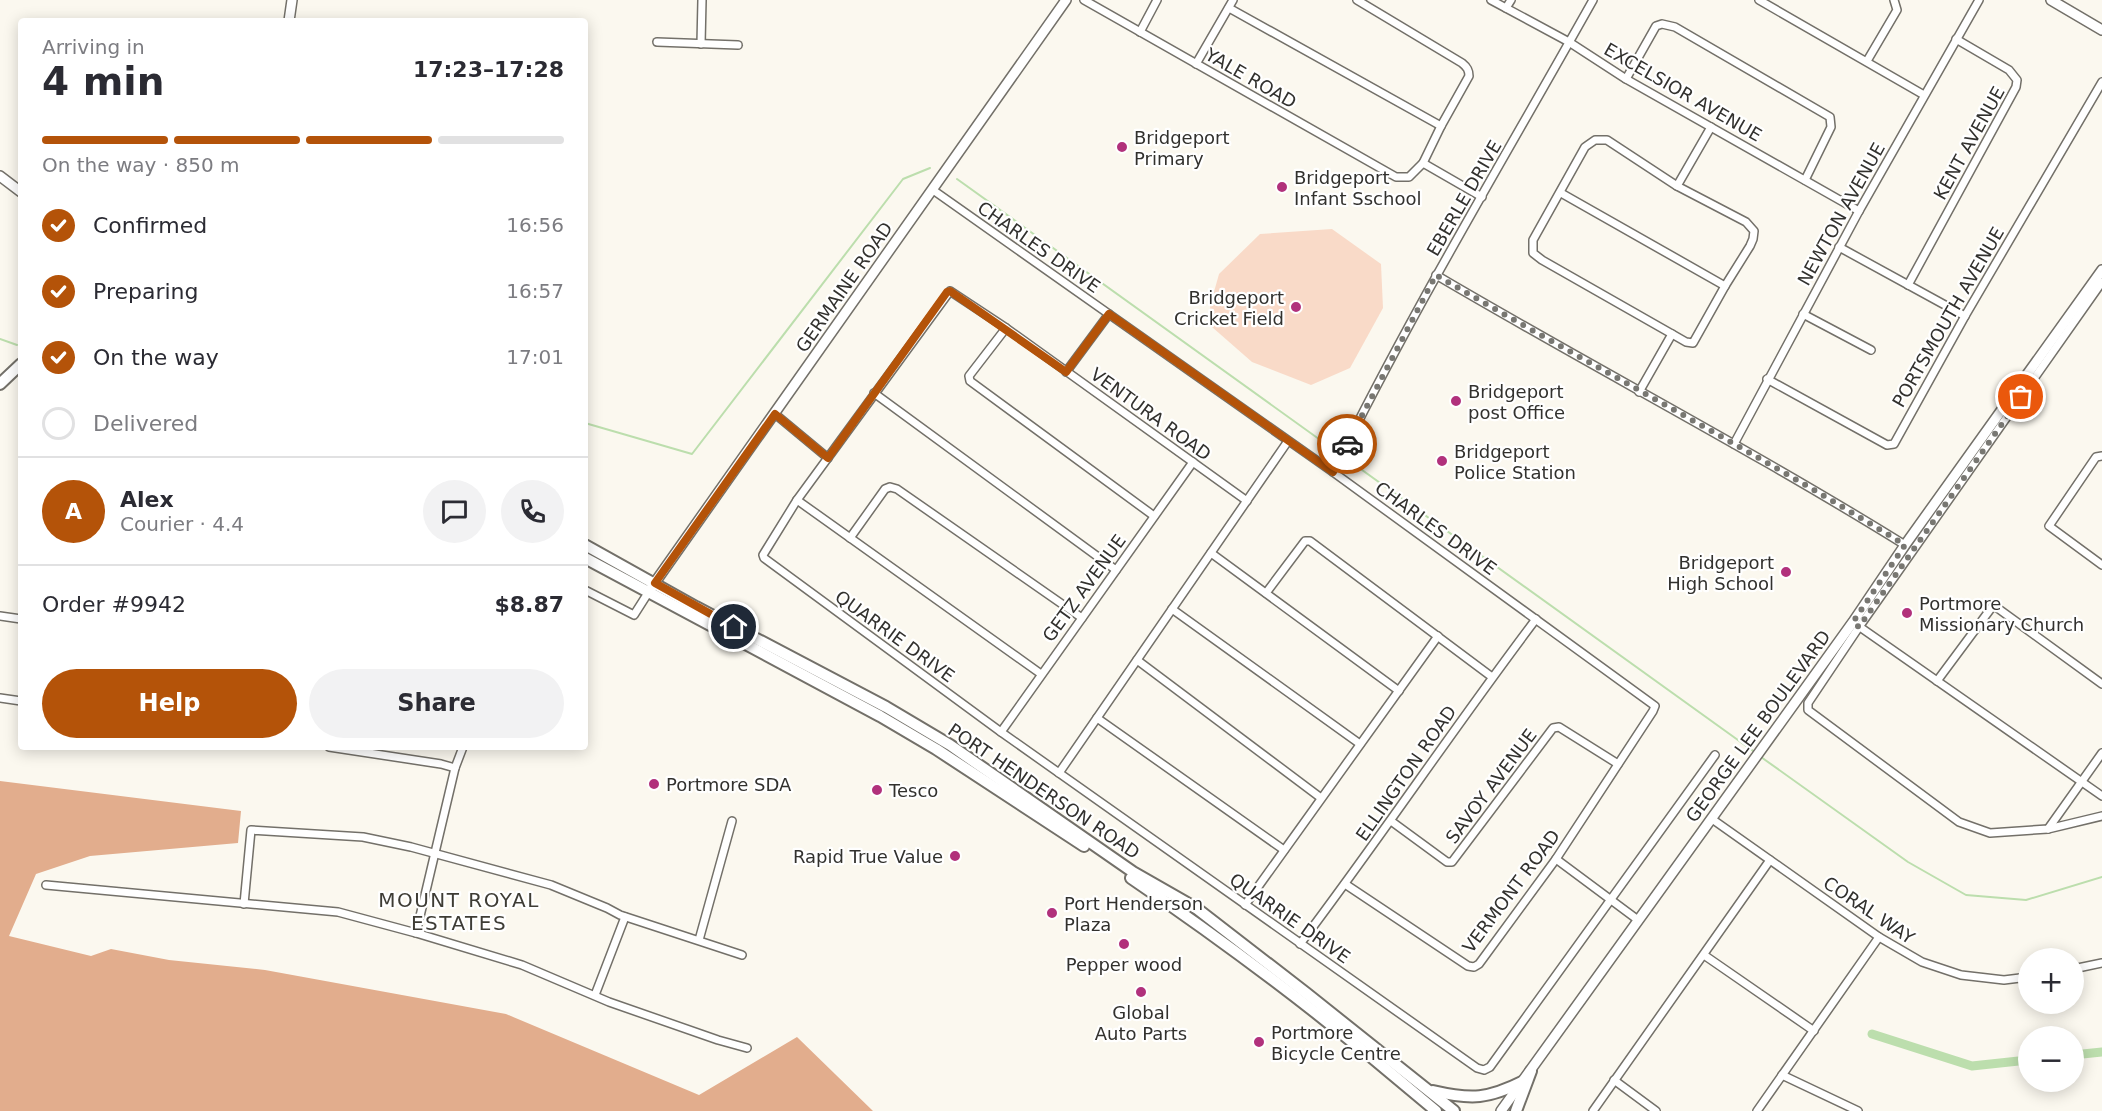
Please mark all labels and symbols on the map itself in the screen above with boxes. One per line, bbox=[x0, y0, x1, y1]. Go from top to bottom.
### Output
street label: EXCELSIOR AVENUE bbox=[1601, 38, 1765, 146]
street label: YALE ROAD bbox=[1201, 43, 1300, 112]
street label: KENT AVENUE bbox=[1929, 83, 2009, 203]
place label: Bridgeport Primary bbox=[1134, 127, 1230, 169]
street label: EBERLE DRIVE bbox=[1422, 136, 1506, 260]
street label: NEWTON AVENUE bbox=[1793, 139, 1889, 289]
marker: Bridgeport Primary bbox=[1115, 140, 1129, 154]
place label: Bridgeport Infant Sschool bbox=[1294, 167, 1421, 209]
marker: Bridgeport Infant Sschool bbox=[1275, 180, 1289, 194]
street label: CHARLES DRIVE bbox=[974, 197, 1104, 297]
street label: GERMAINE ROAD bbox=[791, 218, 897, 356]
street label: PORTSMOUTH AVENUE bbox=[1888, 223, 2008, 411]
place label: Bridgeport Cricket Field bbox=[1174, 287, 1284, 329]
marker: Bridgeport Cricket Field bbox=[1289, 300, 1303, 314]
street label: VENTURA ROAD bbox=[1087, 363, 1215, 465]
pin bbox=[1995, 371, 2046, 422]
place label: Bridgeport post Office bbox=[1468, 381, 1565, 423]
marker: Bridgeport post Office bbox=[1449, 394, 1463, 408]
courier bbox=[1317, 414, 1377, 474]
place label: Bridgeport Police Station bbox=[1454, 441, 1576, 483]
marker: Bridgeport Police Station bbox=[1435, 454, 1449, 468]
street label: CHARLES DRIVE bbox=[1371, 477, 1501, 579]
street label: GETZ AVENUE bbox=[1038, 530, 1130, 646]
place label: Bridgeport High School bbox=[1667, 552, 1774, 594]
marker: Bridgeport High School bbox=[1779, 565, 1793, 579]
street label: QUARRIE DRIVE bbox=[831, 586, 959, 686]
place label: Portmore Missionary Church bbox=[1919, 593, 2084, 635]
pin bbox=[708, 601, 759, 652]
marker: Portmore Missionary Church bbox=[1900, 606, 1914, 620]
street label: GEORGE LEE BOULEVARD bbox=[1681, 626, 1835, 826]
street label: ELLINGTON ROAD bbox=[1351, 701, 1461, 845]
street label: PORT HENDERSON ROAD bbox=[944, 719, 1144, 863]
street label: SAVOY AVENUE bbox=[1441, 725, 1541, 847]
place label: Portmore SDA bbox=[666, 774, 792, 795]
marker: Portmore SDA bbox=[647, 777, 661, 791]
place label: Tesco bbox=[888, 780, 938, 801]
marker: Tesco bbox=[870, 783, 884, 797]
street label: VERMONT ROAD bbox=[1458, 825, 1564, 957]
place label: Rapid True Value bbox=[793, 846, 943, 867]
marker: Rapid True Value bbox=[948, 849, 962, 863]
street label: QUARRIE DRIVE bbox=[1226, 869, 1354, 967]
street label: CORAL WAY bbox=[1819, 872, 1919, 949]
district label: MOUNT ROYAL ESTATES bbox=[378, 888, 540, 935]
place label: Port Henderson Plaza bbox=[1064, 893, 1203, 935]
marker: Port Henderson Plaza bbox=[1045, 906, 1059, 920]
marker: Pepper wood bbox=[1117, 937, 1131, 951]
place label: Pepper wood bbox=[1066, 954, 1182, 975]
marker: Global Auto Parts bbox=[1134, 985, 1148, 999]
place label: Global Auto Parts bbox=[1095, 1002, 1187, 1044]
place label: Portmore Bicycle Centre bbox=[1271, 1022, 1401, 1064]
marker: Portmore Bicycle Centre bbox=[1252, 1035, 1266, 1049]

